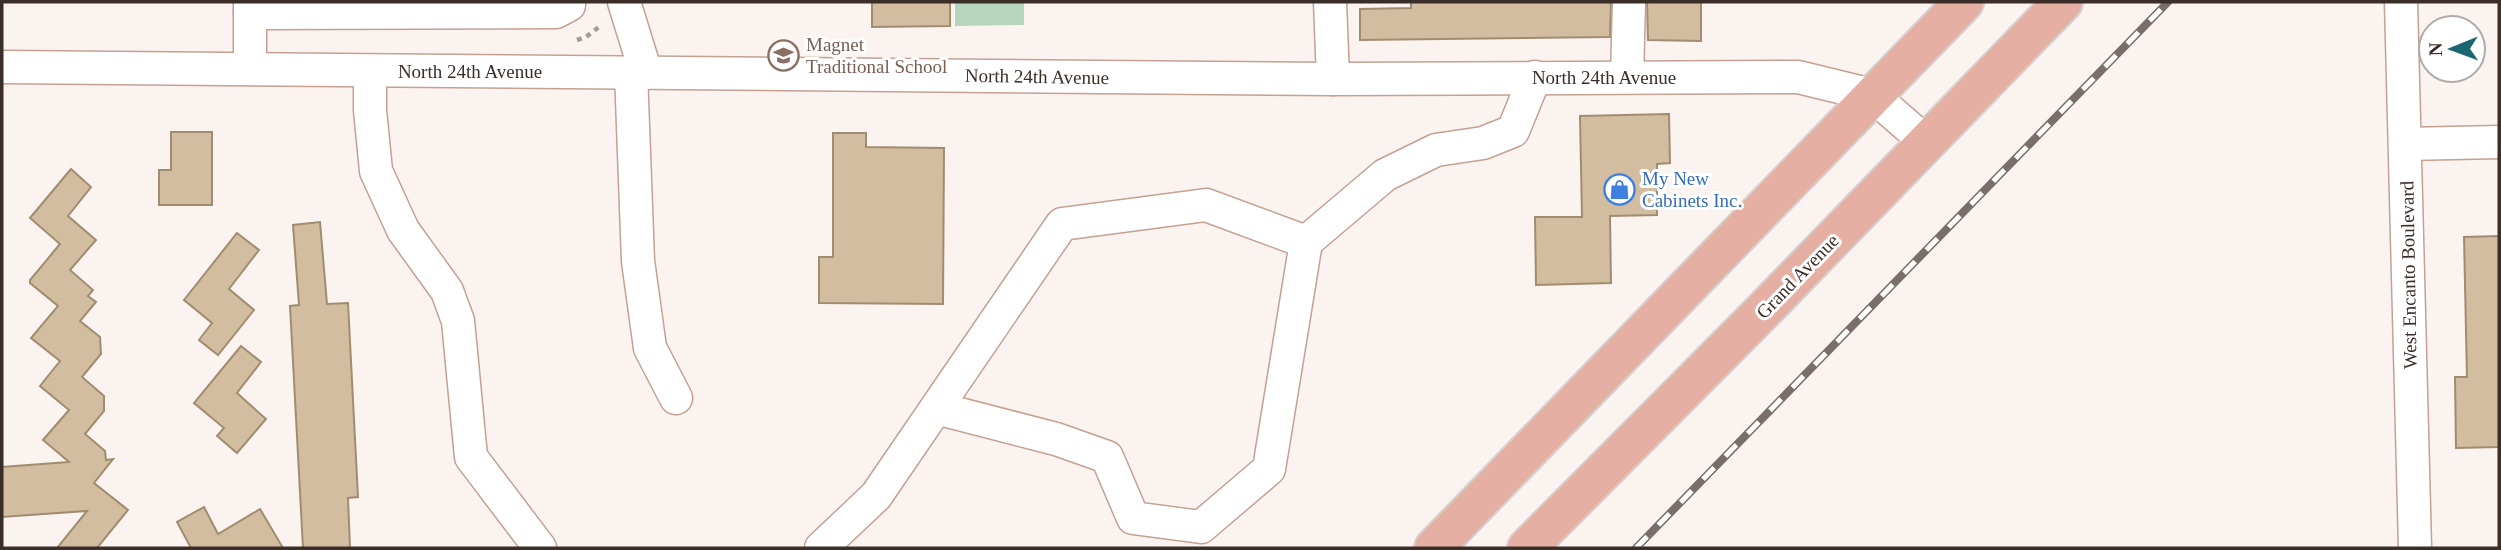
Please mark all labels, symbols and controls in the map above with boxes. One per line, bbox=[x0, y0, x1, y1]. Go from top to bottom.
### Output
north arrow bbox=[2417, 14, 2487, 84]
place label: Magnet Traditional School bbox=[806, 34, 947, 77]
school or university icon: Magnet Traditional School bbox=[766, 38, 800, 72]
text: N bbox=[2425, 42, 2446, 56]
street label: North 24th Avenue bbox=[398, 61, 542, 82]
street label: North 24th Avenue bbox=[965, 65, 1109, 88]
street label: North 24th Avenue bbox=[1532, 67, 1676, 88]
place label: My New Cabinets Inc. bbox=[1642, 168, 1742, 211]
shop icon: My New Cabinets Inc. bbox=[1602, 172, 1636, 206]
street label: West Encanto Boulevard bbox=[2396, 180, 2421, 369]
street label: Grand Avenue bbox=[1752, 230, 1843, 323]

